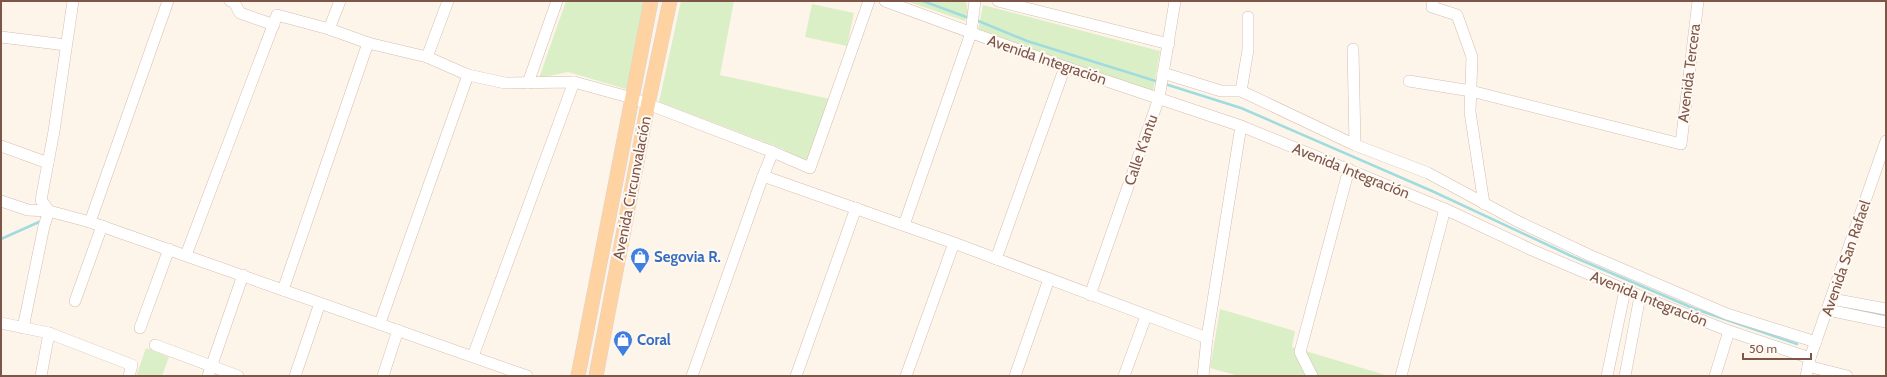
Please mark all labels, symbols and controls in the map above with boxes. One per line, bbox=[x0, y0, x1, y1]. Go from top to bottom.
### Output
street label: Avenida Tercera bbox=[1674, 22, 1704, 123]
street label: Avenida Integración bbox=[985, 31, 1109, 89]
street label: Calle K'antu bbox=[1120, 112, 1162, 188]
street label: Avenida Circunvalación bbox=[609, 115, 655, 261]
street label: Avenida Integración bbox=[1290, 139, 1412, 203]
street label: Avenida San Rafael bbox=[1818, 197, 1874, 318]
shop icon: Segovia R. bbox=[629, 246, 651, 274]
place label: Segovia R. bbox=[654, 248, 721, 266]
street label: Avenida Integración bbox=[1588, 267, 1710, 331]
shop icon: Coral bbox=[612, 329, 634, 357]
place label: Coral bbox=[637, 331, 671, 349]
scale bar bbox=[1743, 335, 1811, 361]
text: 50 m bbox=[1749, 341, 1777, 356]

